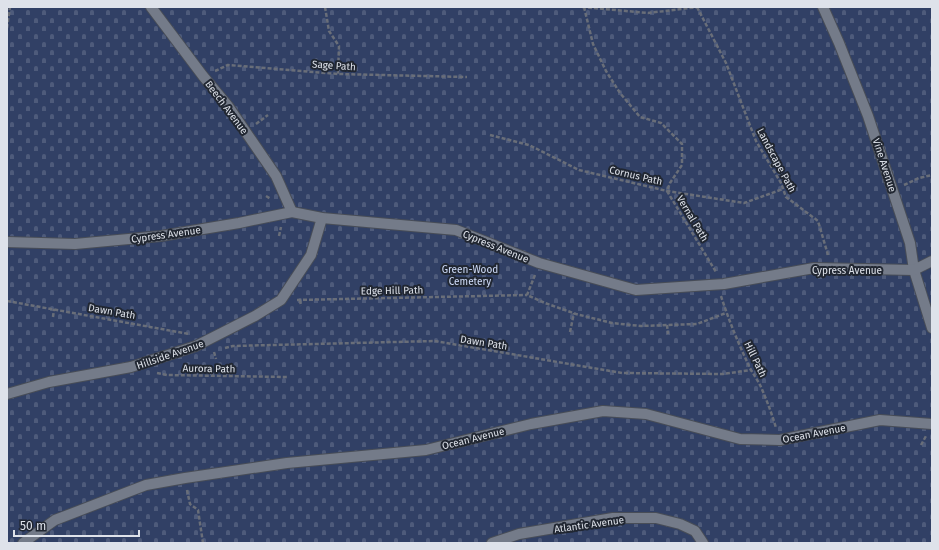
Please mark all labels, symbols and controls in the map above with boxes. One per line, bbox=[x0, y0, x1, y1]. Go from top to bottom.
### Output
street label: Sage Path bbox=[312, 58, 356, 74]
street label: Beech Avenue bbox=[202, 79, 250, 137]
street label: Landscape Path bbox=[754, 126, 798, 195]
street label: Vine Avenue bbox=[870, 137, 898, 194]
street label: Cornus Path bbox=[608, 164, 664, 188]
street label: Vernal Path bbox=[674, 193, 711, 244]
street label: Cypress Avenue bbox=[131, 224, 202, 246]
street label: Cypress Avenue bbox=[461, 228, 530, 266]
park label: Green-Wood Cemetery bbox=[442, 264, 498, 288]
street label: Cypress Avenue bbox=[812, 265, 882, 277]
street label: Edge Hill Path bbox=[361, 284, 423, 298]
street label: Dawn Path bbox=[87, 302, 136, 322]
street label: Dawn Path bbox=[459, 333, 508, 353]
street label: Hillside Avenue bbox=[135, 338, 205, 372]
street label: Hill Path bbox=[741, 340, 769, 379]
street label: Aurora Path bbox=[183, 363, 235, 375]
street label: Ocean Avenue bbox=[782, 422, 847, 446]
street label: Ocean Avenue bbox=[441, 425, 506, 453]
scale bar bbox=[14, 512, 139, 538]
street label: Atlantic Avenue bbox=[553, 514, 625, 536]
text: 50 m bbox=[20, 519, 46, 533]

